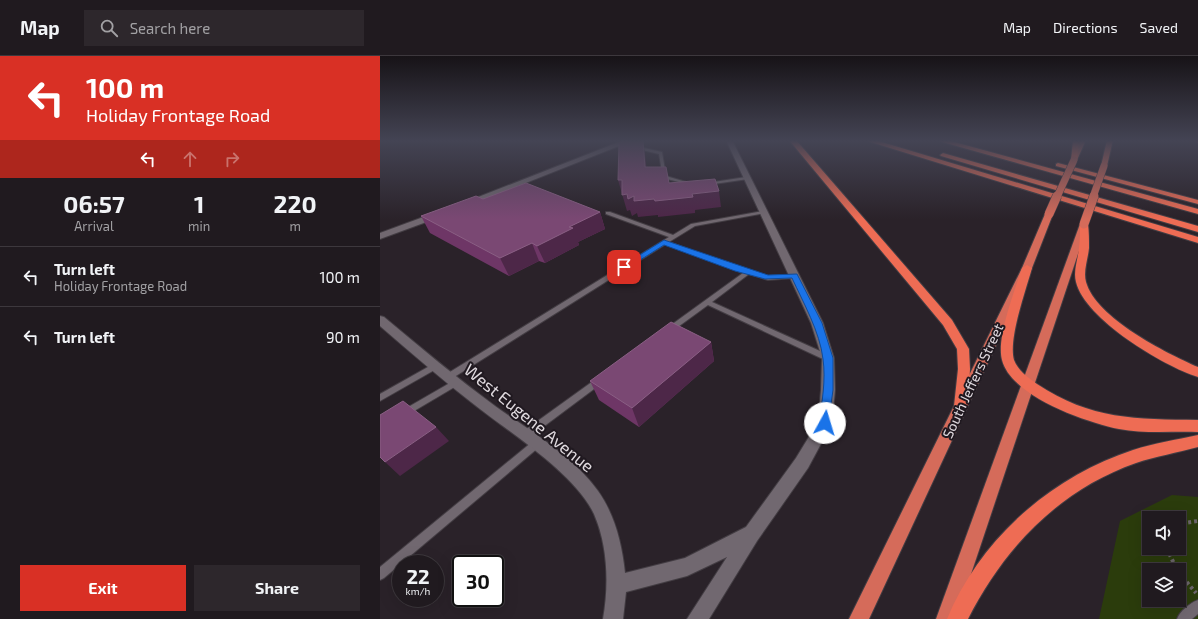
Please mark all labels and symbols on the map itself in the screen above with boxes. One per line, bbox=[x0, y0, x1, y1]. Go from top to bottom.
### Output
pin bbox=[607, 250, 641, 284]
street label: South Jeffers Street bbox=[939, 321, 1007, 441]
street label: West Eugene Avenue bbox=[460, 359, 598, 476]
position arrow bbox=[804, 402, 846, 444]
speed limit sign: 30 bbox=[452, 555, 504, 607]

